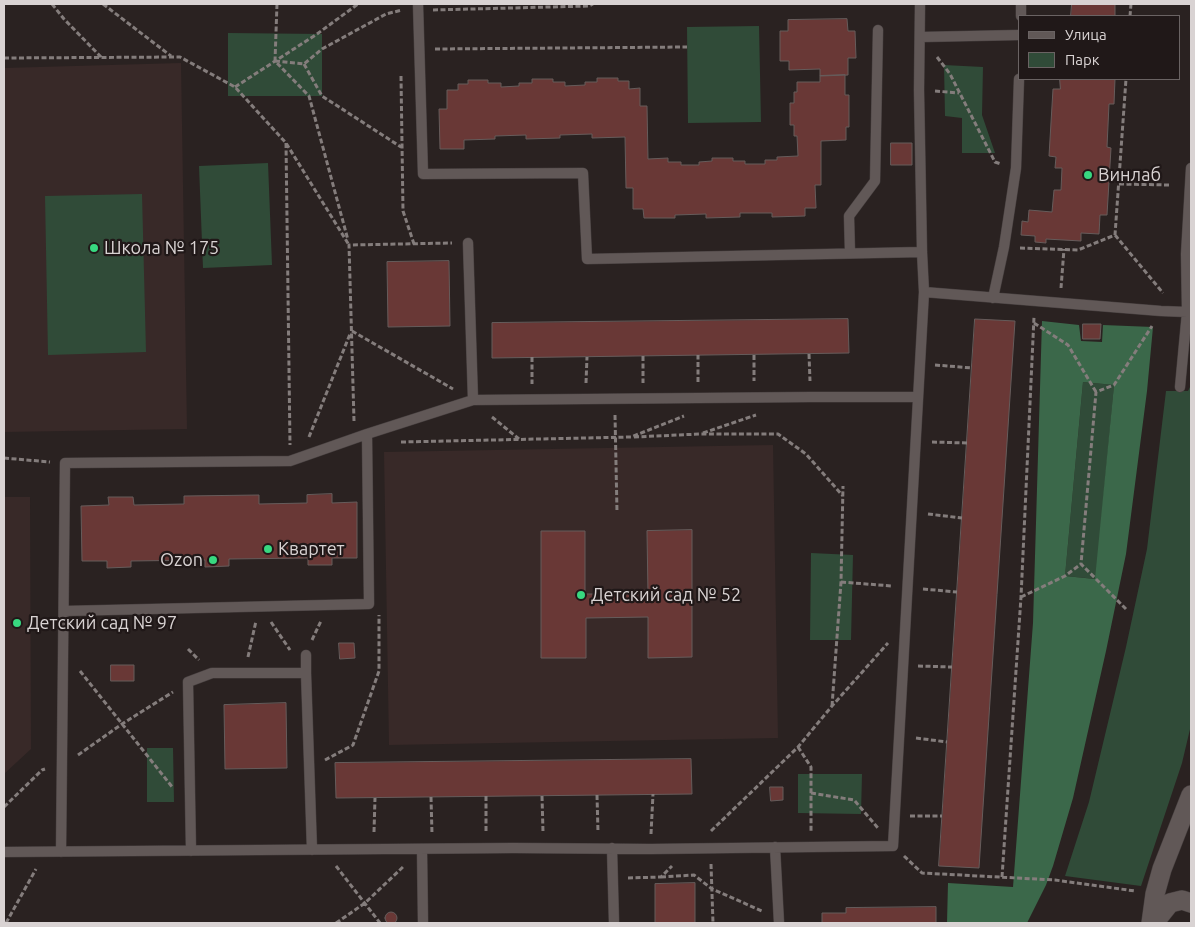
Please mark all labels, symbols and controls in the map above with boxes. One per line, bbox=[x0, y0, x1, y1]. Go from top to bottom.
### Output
legend bbox=[1018, 15, 1180, 80]
text: Улица bbox=[1065, 26, 1107, 43]
text: Парк bbox=[1065, 51, 1100, 68]
place label: Винлаб bbox=[1098, 164, 1161, 186]
marker: Винлаб bbox=[1082, 169, 1094, 181]
place label: Школа № 175 bbox=[104, 237, 219, 259]
marker: Школа № 175 bbox=[88, 242, 100, 254]
place label: Квартет bbox=[278, 538, 345, 560]
marker: Квартет bbox=[262, 543, 274, 555]
place label: Ozon bbox=[160, 549, 203, 571]
marker: Ozon bbox=[207, 554, 219, 566]
place label: Детский сад № 52 bbox=[591, 584, 741, 606]
marker: Детский сад № 52 bbox=[575, 589, 587, 601]
place label: Детский сад № 97 bbox=[27, 612, 177, 634]
marker: Детский сад № 97 bbox=[11, 617, 23, 629]

